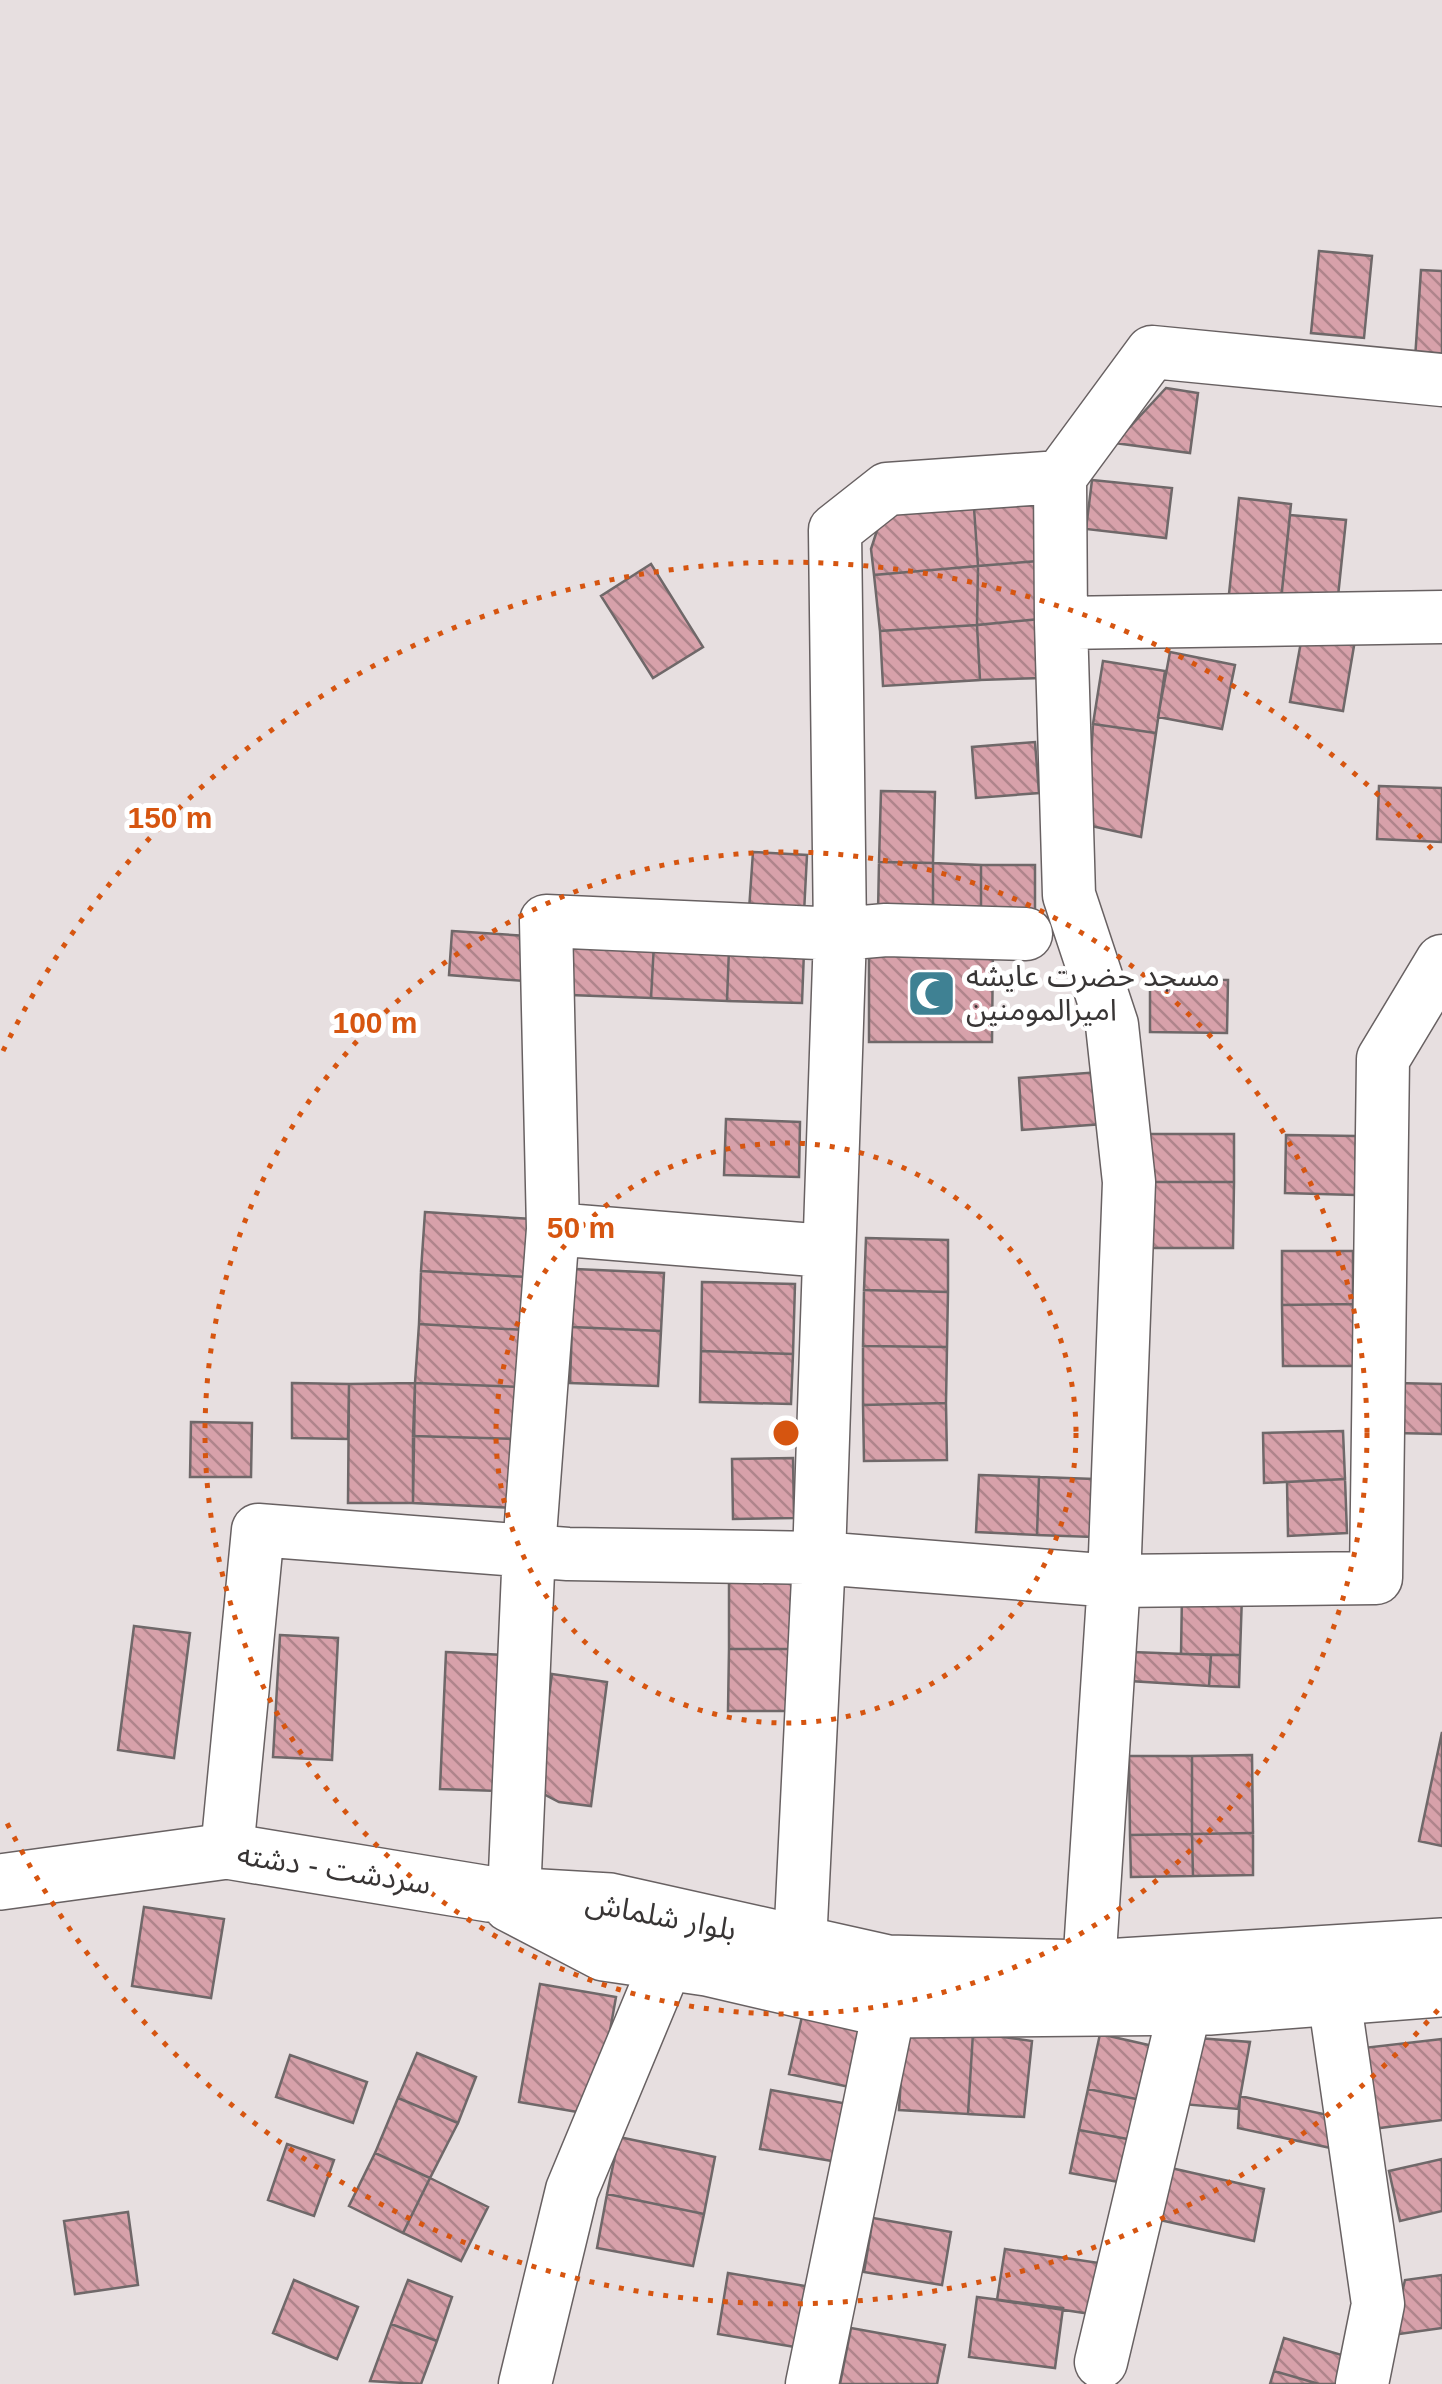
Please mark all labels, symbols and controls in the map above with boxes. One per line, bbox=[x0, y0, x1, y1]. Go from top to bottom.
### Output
text: 150 m bbox=[127, 801, 213, 834]
place label: مسجد حضرت عایشه امیرالمومنین bbox=[966, 959, 1220, 1027]
mosque icon: مسجد حضرت عایشه امیرالمومنین bbox=[905, 967, 957, 1019]
text: 100 m bbox=[332, 1006, 418, 1039]
text: 50 m bbox=[547, 1211, 615, 1244]
centre of rings bbox=[768, 1415, 804, 1451]
street label: سردشت - دشته bbox=[235, 1837, 433, 1901]
street label: بلوار شلماش bbox=[583, 1885, 739, 1947]

